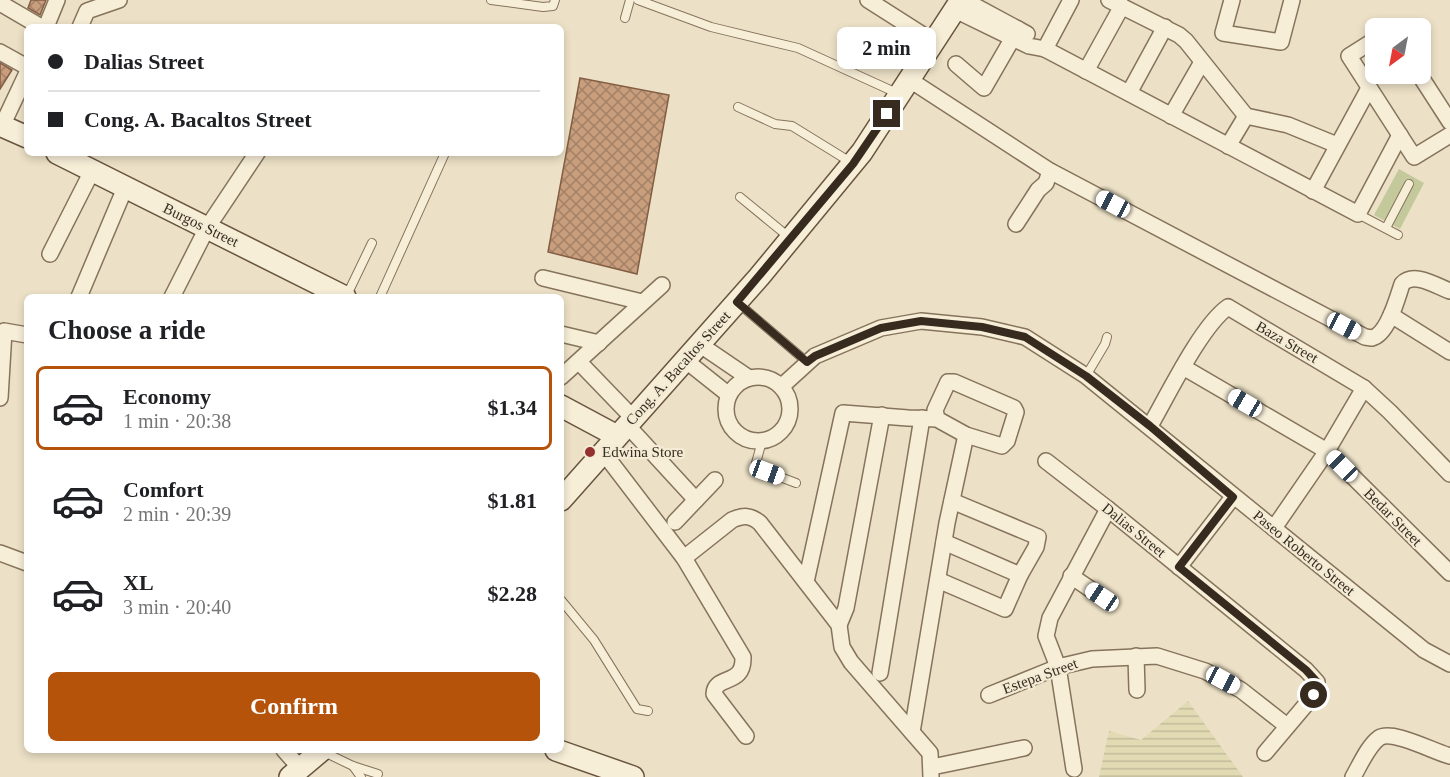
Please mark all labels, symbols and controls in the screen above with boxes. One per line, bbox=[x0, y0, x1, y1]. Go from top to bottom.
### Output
north arrow bbox=[1365, 18, 1431, 84]
map controls bbox=[1365, 18, 1431, 84]
callout: 2 min bbox=[838, 27, 936, 69]
text: 2 min bbox=[862, 37, 911, 59]
text: Dalias Street bbox=[84, 49, 204, 74]
route end bbox=[873, 100, 900, 127]
text: Cong. A. Bacaltos Street bbox=[84, 107, 312, 132]
car bbox=[1093, 188, 1133, 220]
street label: Burgos Street bbox=[161, 200, 242, 250]
street label: Cong. A. Bacaltos Street bbox=[623, 307, 734, 428]
car bbox=[1324, 310, 1364, 342]
text: Choose a ride bbox=[48, 315, 206, 345]
street label: Baza Street bbox=[1253, 318, 1321, 367]
icon: car bbox=[51, 381, 105, 435]
text: Economy bbox=[123, 384, 211, 409]
car bbox=[1225, 386, 1265, 420]
text: $1.34 bbox=[488, 395, 537, 420]
text: 1 min · 20:38 bbox=[123, 410, 231, 432]
place label: Edwina Store bbox=[602, 444, 684, 460]
marker: Edwina Store bbox=[583, 445, 597, 459]
car bbox=[1323, 447, 1361, 485]
car bbox=[747, 457, 787, 487]
icon: car bbox=[51, 474, 105, 528]
text: Comfort bbox=[123, 477, 204, 502]
street label: Bedar Street bbox=[1361, 485, 1426, 550]
text: $1.81 bbox=[488, 488, 537, 513]
street label: Dalias Street bbox=[1099, 500, 1170, 561]
text: 2 min · 20:39 bbox=[123, 503, 231, 525]
street label: Paseo Roberto Street bbox=[1250, 507, 1359, 599]
icon: car bbox=[51, 567, 105, 621]
text: XL bbox=[123, 570, 154, 595]
car bbox=[1082, 579, 1122, 615]
text: $2.28 bbox=[488, 581, 537, 606]
text: 3 min · 20:40 bbox=[123, 596, 231, 618]
street label: Estepa Street bbox=[1000, 655, 1080, 697]
car bbox=[1203, 664, 1243, 696]
button: Confirm bbox=[48, 672, 540, 741]
route start bbox=[1300, 681, 1327, 708]

